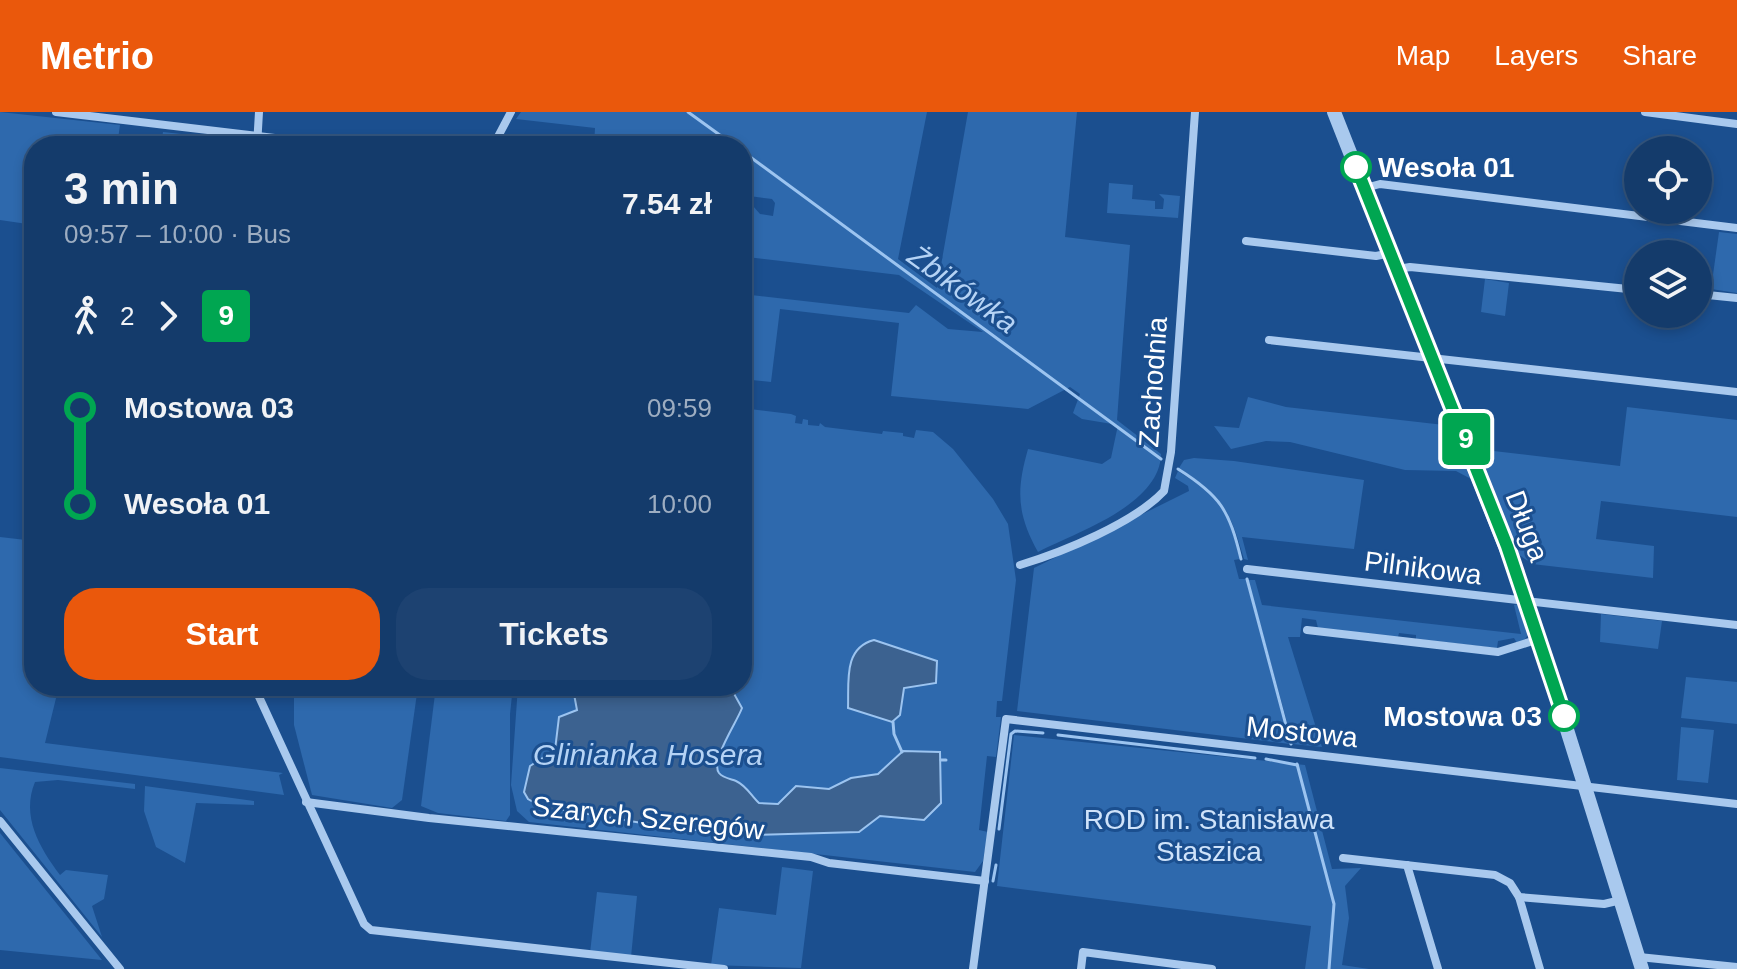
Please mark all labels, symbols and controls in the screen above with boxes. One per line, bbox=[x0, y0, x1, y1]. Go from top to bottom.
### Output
text: Metrio bbox=[40, 35, 154, 77]
text: Map bbox=[1396, 40, 1450, 71]
text: Layers bbox=[1494, 40, 1578, 71]
text: Share bbox=[1622, 40, 1697, 71]
map controls bbox=[1624, 136, 1712, 328]
button: locate bbox=[1624, 136, 1712, 224]
marker: Wesoła 01 bbox=[1341, 152, 1371, 182]
place label: Wesoła 01 bbox=[1378, 152, 1514, 183]
text: 3 min bbox=[64, 164, 179, 213]
text: 7.54 zł bbox=[622, 187, 712, 220]
text: 09:57 – 10:00 · Bus bbox=[64, 219, 291, 249]
water label: Żbikówka bbox=[901, 238, 1024, 340]
button: layers bbox=[1624, 240, 1712, 328]
icon: walk bbox=[64, 294, 108, 338]
icon: forward bbox=[146, 294, 190, 338]
text: 9 bbox=[218, 300, 234, 331]
text: 2 bbox=[120, 301, 134, 331]
street label: Zachodnia bbox=[1133, 315, 1173, 448]
text: Mostowa 03 bbox=[124, 391, 294, 424]
text: 09:59 bbox=[647, 393, 712, 423]
line badge: 9 bbox=[1440, 413, 1492, 465]
text: 9 bbox=[1458, 423, 1474, 454]
street label: Długa bbox=[1499, 486, 1555, 566]
text: Wesoła 01 bbox=[124, 487, 270, 520]
text: 10:00 bbox=[647, 489, 712, 519]
street label: Pilnikowa bbox=[1362, 545, 1484, 591]
button: Start bbox=[64, 588, 380, 680]
button: Tickets bbox=[396, 588, 712, 680]
place label: Mostowa 03 bbox=[1383, 701, 1542, 732]
marker: Mostowa 03 bbox=[1549, 701, 1579, 731]
street label: Mostowa bbox=[1245, 711, 1360, 753]
water label: Glinianka Hosera bbox=[533, 738, 763, 771]
street label: Szarych Szeregów bbox=[530, 790, 766, 846]
park label: ROD im. Stanisława Staszica bbox=[1084, 804, 1335, 867]

